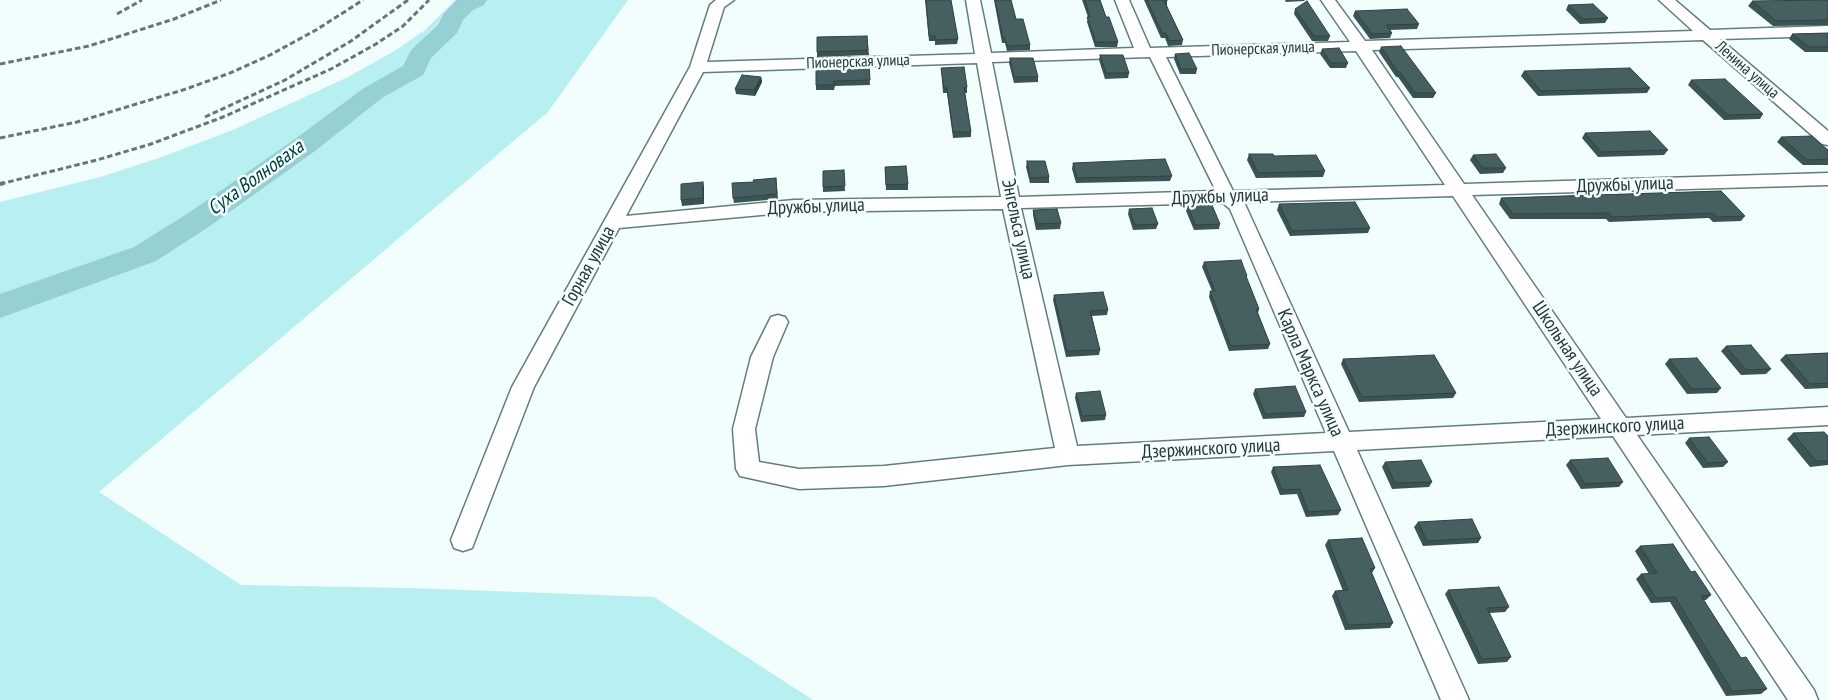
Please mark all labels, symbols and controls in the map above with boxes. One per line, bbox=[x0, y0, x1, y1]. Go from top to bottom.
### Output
street label: Ленина улица bbox=[1711, 37, 1783, 103]
street label: Пионерская улица bbox=[1211, 38, 1315, 60]
street label: Пионерская улица bbox=[806, 51, 910, 73]
water label: Суха Волноваха bbox=[203, 135, 309, 221]
street label: Дружбы улица bbox=[1576, 172, 1674, 198]
street label: Энгельса улица bbox=[996, 177, 1040, 281]
street label: Дружбы улица bbox=[1171, 184, 1269, 210]
street label: Дружбы улица bbox=[767, 194, 865, 220]
street label: Горная улица bbox=[558, 222, 620, 310]
street label: Школьная улица bbox=[1527, 297, 1607, 401]
street label: Карла Маркса улица bbox=[1272, 306, 1348, 440]
street label: Дзержинского улица bbox=[1545, 412, 1685, 442]
street label: Дзержинского улица bbox=[1141, 434, 1281, 464]

